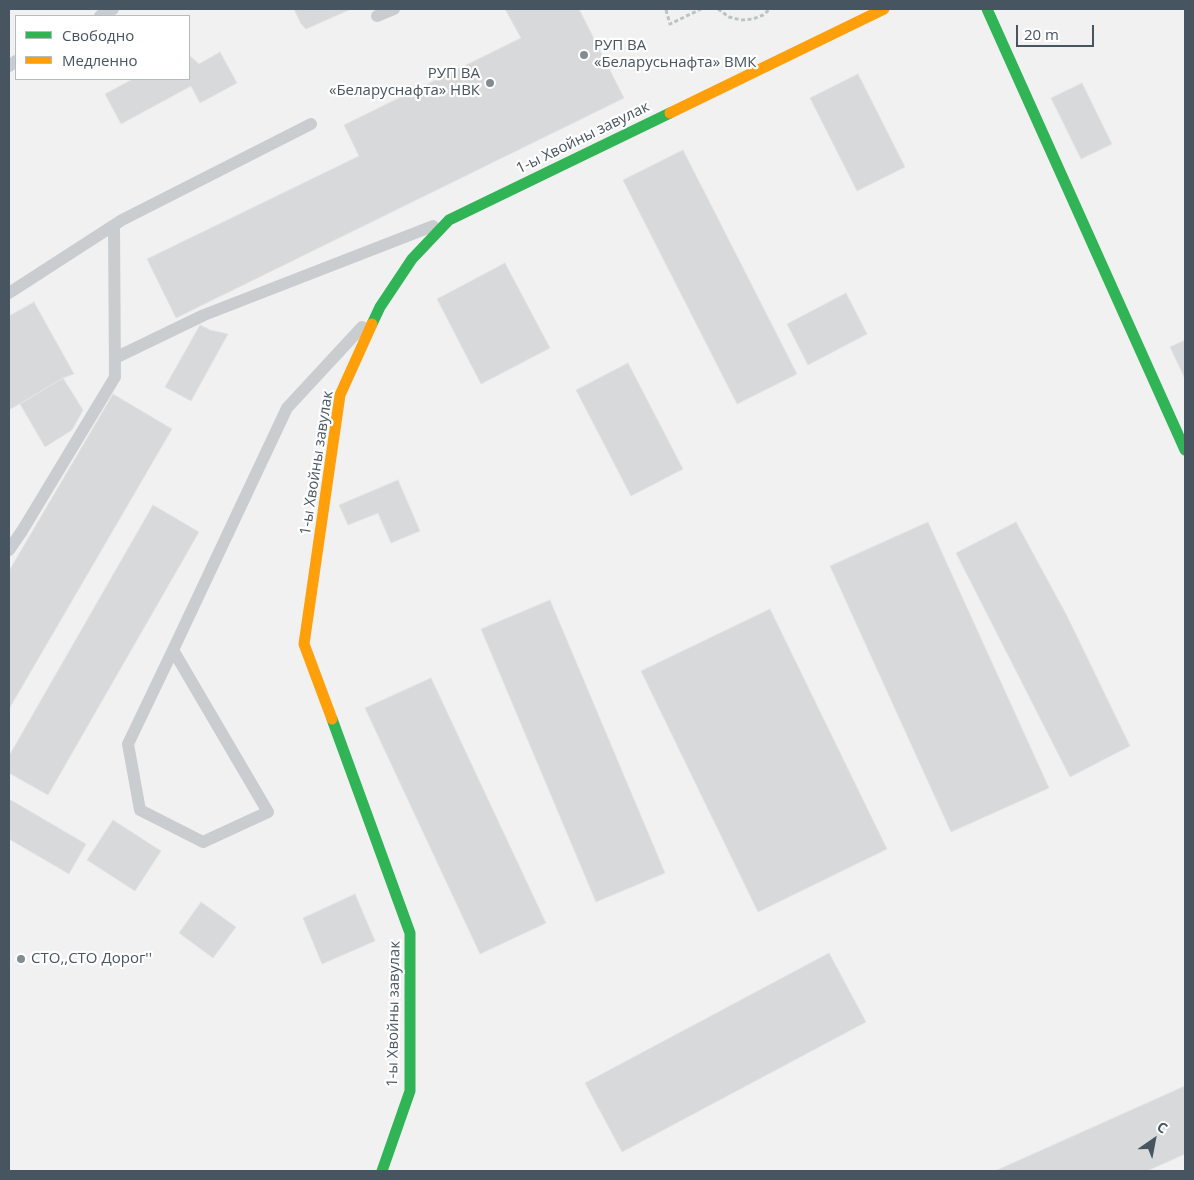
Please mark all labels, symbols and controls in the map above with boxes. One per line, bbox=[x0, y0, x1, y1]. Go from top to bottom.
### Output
legend bbox=[15, 15, 190, 80]
scale bar bbox=[1019, 15, 1096, 47]
text: 20 m bbox=[1024, 24, 1059, 44]
text: Свободно bbox=[62, 25, 134, 45]
place label: РУП ВА «Беларусьнафта» ВМК bbox=[594, 37, 756, 72]
marker: РУП ВА «Беларусьнафта» ВМК bbox=[578, 49, 590, 61]
text: Медленно bbox=[62, 50, 138, 70]
place label: РУП ВА «Беларуснафта» НВК bbox=[329, 65, 480, 100]
marker: РУП ВА «Беларуснафта» НВК bbox=[484, 77, 496, 89]
street label: 1-ы Хвойны завулак bbox=[513, 98, 653, 178]
street label: 1-ы Хвойны завулак bbox=[297, 390, 337, 536]
street label: 1-ы Хвойны завулак bbox=[384, 941, 404, 1087]
place label: СТО,,СТО Дорог'' bbox=[31, 950, 152, 968]
marker: СТО,,СТО Дорог'' bbox=[15, 953, 27, 965]
north arrow bbox=[1129, 1115, 1179, 1165]
text: С bbox=[1154, 1117, 1171, 1137]

